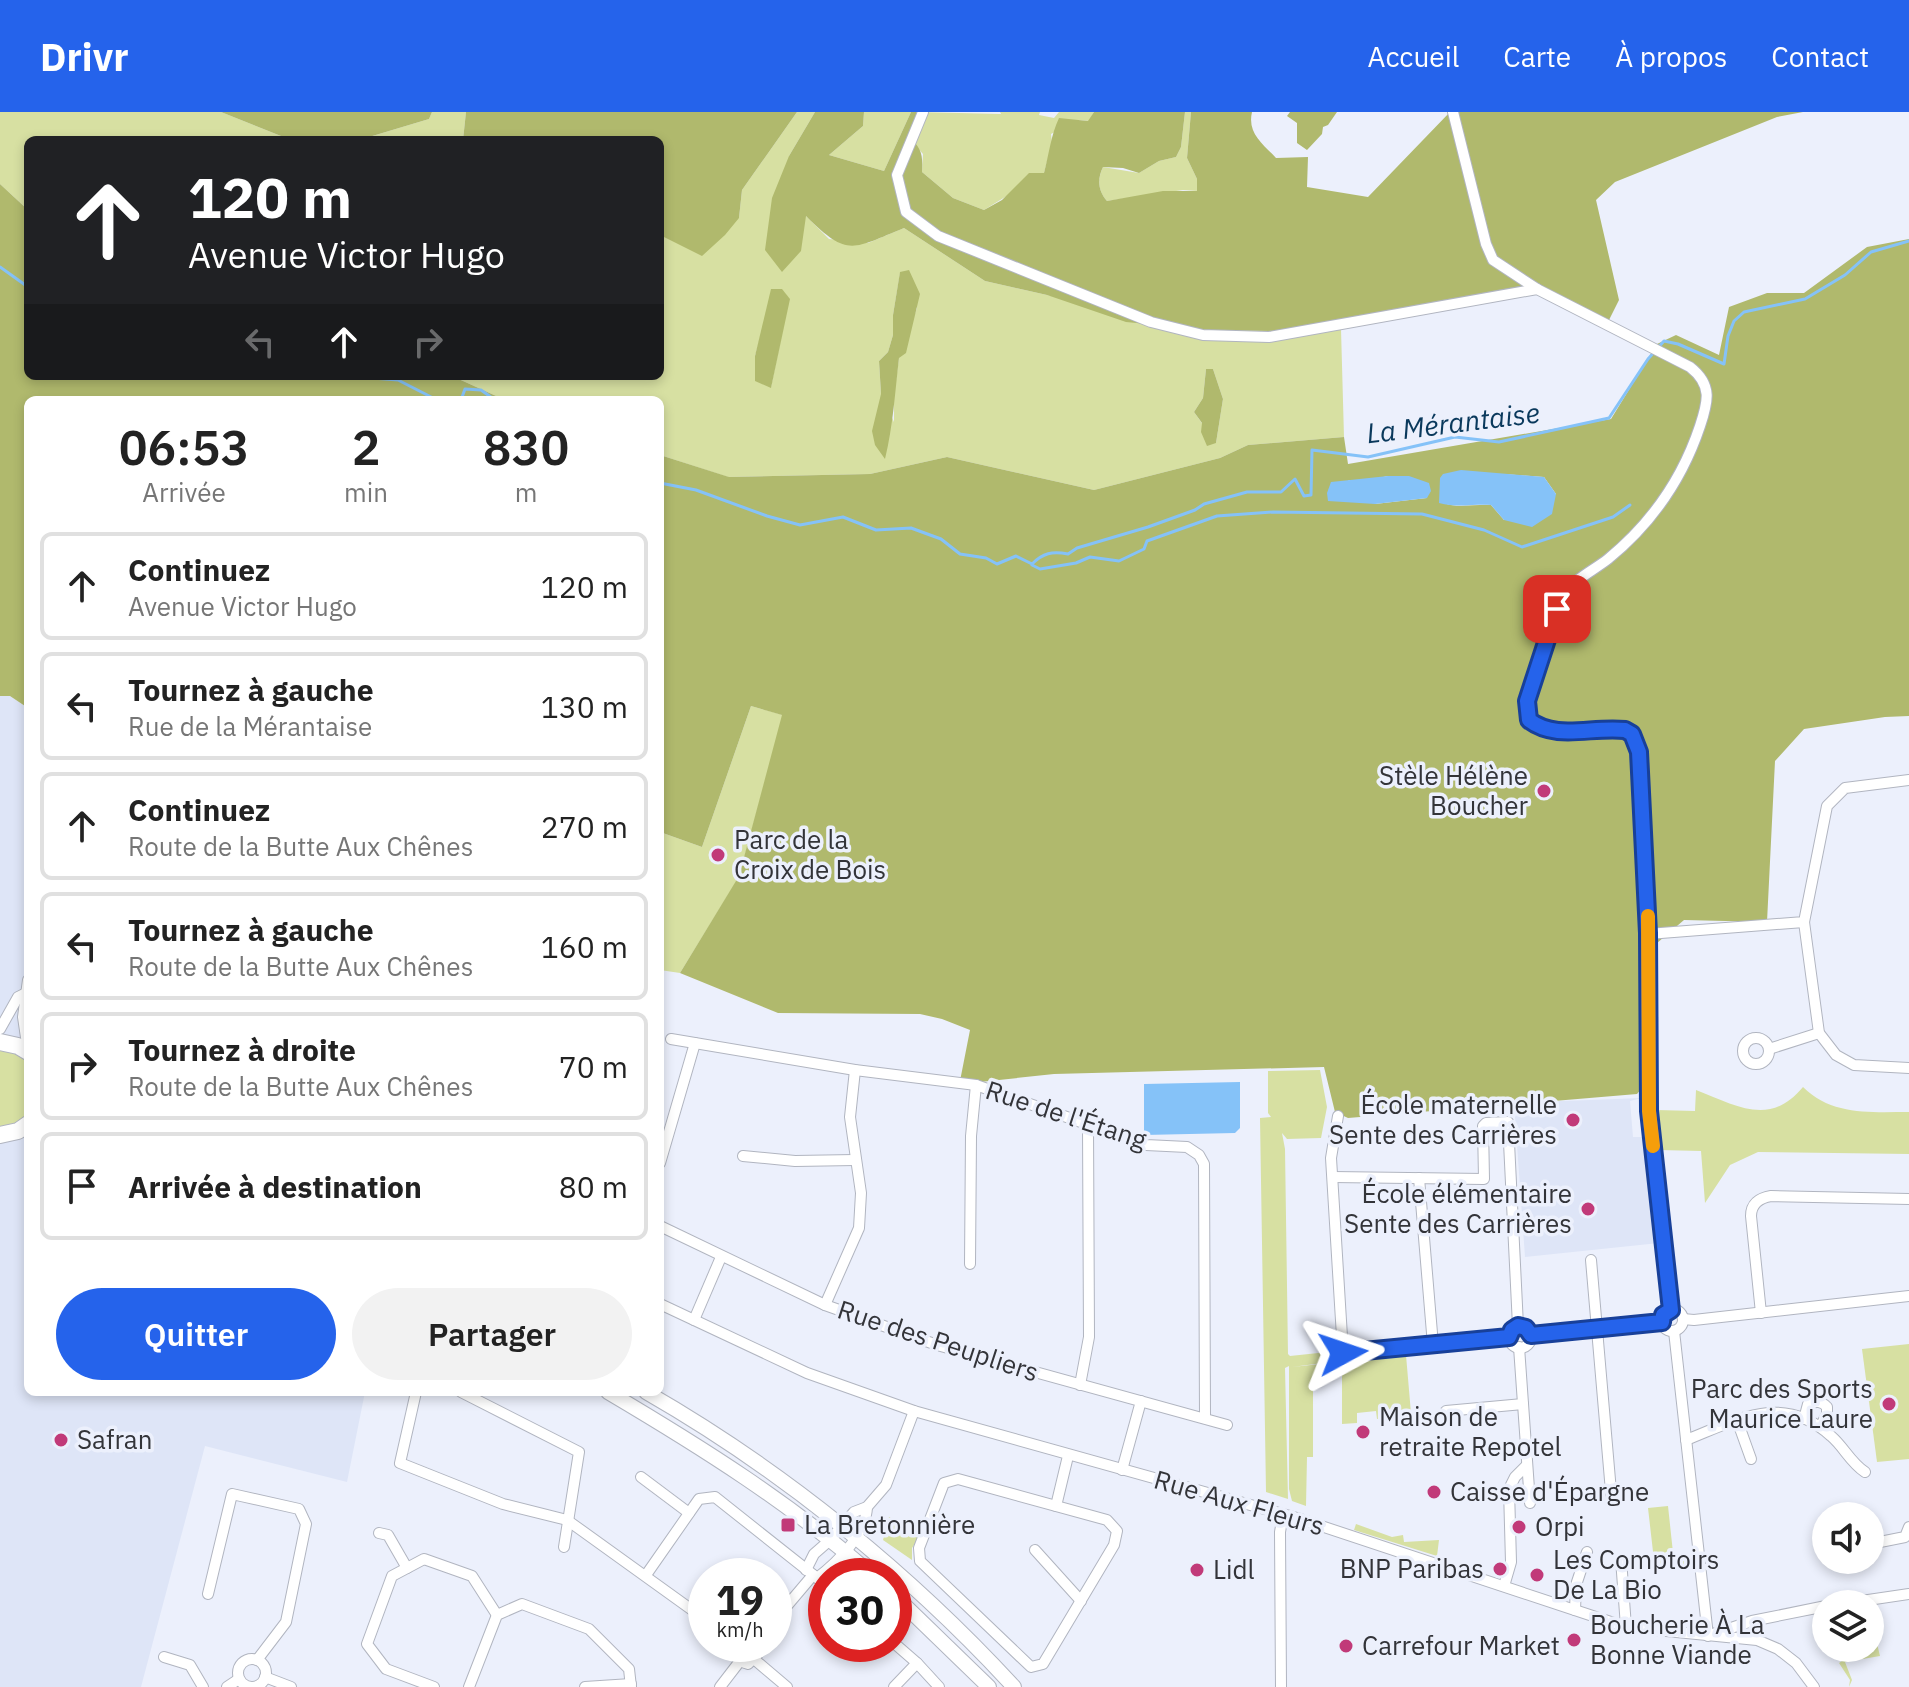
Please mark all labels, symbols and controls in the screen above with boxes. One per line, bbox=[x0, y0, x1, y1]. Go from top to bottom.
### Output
text: Drivr bbox=[40, 32, 129, 81]
text: Accueil bbox=[1367, 38, 1459, 75]
text: Carte bbox=[1503, 38, 1571, 75]
text: À propos bbox=[1615, 38, 1727, 75]
text: Contact bbox=[1771, 38, 1869, 75]
text: 120 m bbox=[188, 161, 352, 233]
icon: ahead bbox=[56, 168, 160, 272]
text: Avenue Victor Hugo bbox=[188, 231, 505, 278]
icon: left bbox=[238, 320, 282, 364]
icon: ahead bbox=[322, 320, 366, 364]
icon: right bbox=[406, 320, 450, 364]
water label: La Mérantaise bbox=[1364, 394, 1542, 451]
text: 06:53 bbox=[119, 416, 249, 478]
text: 2 bbox=[352, 416, 380, 478]
text: 830 bbox=[483, 416, 569, 478]
text: Arrivée bbox=[142, 475, 226, 509]
text: min bbox=[344, 475, 388, 509]
text: m bbox=[515, 475, 537, 509]
text: Continuez bbox=[128, 550, 270, 589]
icon: ahead bbox=[60, 564, 104, 608]
text: 120 m bbox=[541, 567, 628, 606]
pin bbox=[1523, 575, 1591, 643]
icon: arrive bbox=[1535, 587, 1579, 631]
text: Avenue Victor Hugo bbox=[128, 589, 357, 623]
text: Tournez à gauche bbox=[128, 670, 374, 709]
icon: left bbox=[60, 684, 104, 728]
text: 130 m bbox=[541, 687, 628, 726]
text: Rue de la Mérantaise bbox=[128, 709, 372, 743]
place label: Stèle Hélène Boucher bbox=[1379, 758, 1528, 822]
marker: Stèle Hélène Boucher bbox=[1535, 782, 1553, 800]
text: Continuez bbox=[128, 790, 270, 829]
icon: ahead bbox=[60, 804, 104, 848]
text: 270 m bbox=[541, 807, 628, 846]
place label: Parc de la Croix de Bois bbox=[734, 822, 886, 886]
text: Route de la Butte Aux Chênes bbox=[128, 829, 473, 863]
marker: Parc de la Croix de Bois bbox=[709, 846, 727, 864]
text: Tournez à gauche bbox=[128, 910, 374, 949]
icon: left bbox=[60, 924, 104, 968]
text: 160 m bbox=[541, 927, 628, 966]
text: Route de la Butte Aux Chênes bbox=[128, 949, 473, 983]
text: Tournez à droite bbox=[128, 1030, 356, 1069]
icon: right bbox=[60, 1044, 104, 1088]
text: 70 m bbox=[559, 1047, 628, 1086]
text: Route de la Butte Aux Chênes bbox=[128, 1069, 473, 1103]
street label: Rue de l'Étang bbox=[981, 1072, 1151, 1156]
place label: École maternelle Sente des Carrières bbox=[1329, 1087, 1557, 1151]
marker: École maternelle Sente des Carrières bbox=[1564, 1111, 1582, 1129]
icon: arrive bbox=[60, 1164, 104, 1208]
text: Arrivée à destination bbox=[128, 1167, 422, 1206]
text: 80 m bbox=[559, 1167, 628, 1206]
place label: École élémentaire Sente des Carrières bbox=[1344, 1176, 1572, 1240]
marker: École élémentaire Sente des Carrières bbox=[1579, 1200, 1597, 1218]
button: Quitter bbox=[56, 1288, 336, 1380]
button: Partager bbox=[352, 1288, 632, 1380]
street label: Rue des Peupliers bbox=[833, 1292, 1043, 1389]
position arrow bbox=[1301, 1311, 1385, 1395]
place label: Parc des Sports Maurice Laure bbox=[1691, 1371, 1873, 1435]
marker: Parc des Sports Maurice Laure bbox=[1880, 1395, 1898, 1413]
place label: Maison de retraite Repotel bbox=[1379, 1399, 1562, 1463]
place label: Safran bbox=[77, 1422, 153, 1456]
marker: Maison de retraite Repotel bbox=[1354, 1423, 1372, 1441]
marker: Safran bbox=[52, 1431, 70, 1449]
street label: Rue Aux Fleurs bbox=[1150, 1462, 1328, 1543]
place label: Caisse d'Épargne bbox=[1450, 1474, 1649, 1508]
marker: Caisse d'Épargne bbox=[1425, 1483, 1443, 1501]
map controls bbox=[1812, 1502, 1884, 1662]
button: sound bbox=[1812, 1502, 1884, 1574]
place label: La Bretonnière bbox=[804, 1507, 975, 1541]
place label: Orpi bbox=[1535, 1509, 1585, 1543]
marker: La Bretonnière bbox=[779, 1516, 797, 1534]
marker: Orpi bbox=[1510, 1518, 1528, 1536]
place label: Les Comptoirs De La Bio bbox=[1553, 1542, 1719, 1606]
place label: BNP Paribas bbox=[1340, 1551, 1484, 1585]
place label: Lidl bbox=[1213, 1552, 1255, 1586]
speed limit sign: 30 bbox=[808, 1558, 912, 1662]
marker: BNP Paribas bbox=[1491, 1560, 1509, 1578]
marker: Lidl bbox=[1188, 1561, 1206, 1579]
marker: Les Comptoirs De La Bio bbox=[1528, 1566, 1546, 1584]
text: 19 bbox=[716, 1574, 764, 1626]
button: layers bbox=[1812, 1590, 1884, 1662]
place label: Boucherie À La Bonne Viande bbox=[1590, 1607, 1765, 1671]
text: km/h bbox=[716, 1616, 764, 1643]
place label: Carrefour Market bbox=[1362, 1628, 1560, 1662]
marker: Boucherie À La Bonne Viande bbox=[1565, 1631, 1583, 1649]
marker: Carrefour Market bbox=[1337, 1637, 1355, 1655]

